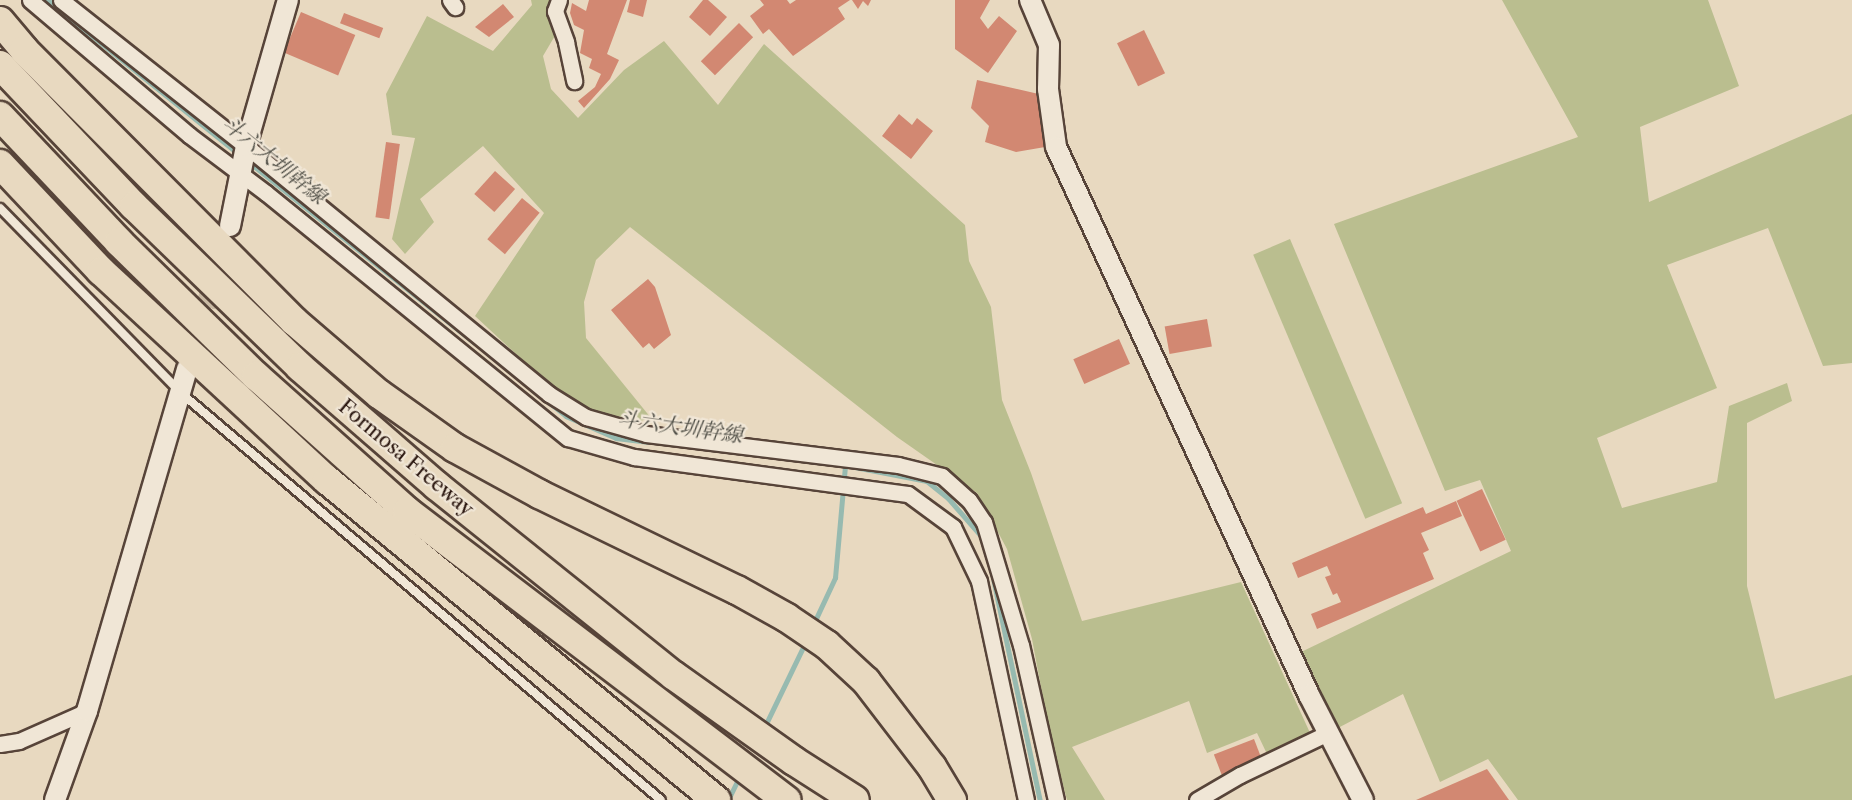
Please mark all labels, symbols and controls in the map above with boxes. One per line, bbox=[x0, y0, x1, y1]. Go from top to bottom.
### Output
water label: 斗六大圳幹線 bbox=[217, 111, 331, 209]
street label: Formosa Freeway bbox=[334, 395, 478, 521]
water label: 斗六大圳幹線 bbox=[616, 406, 744, 448]

